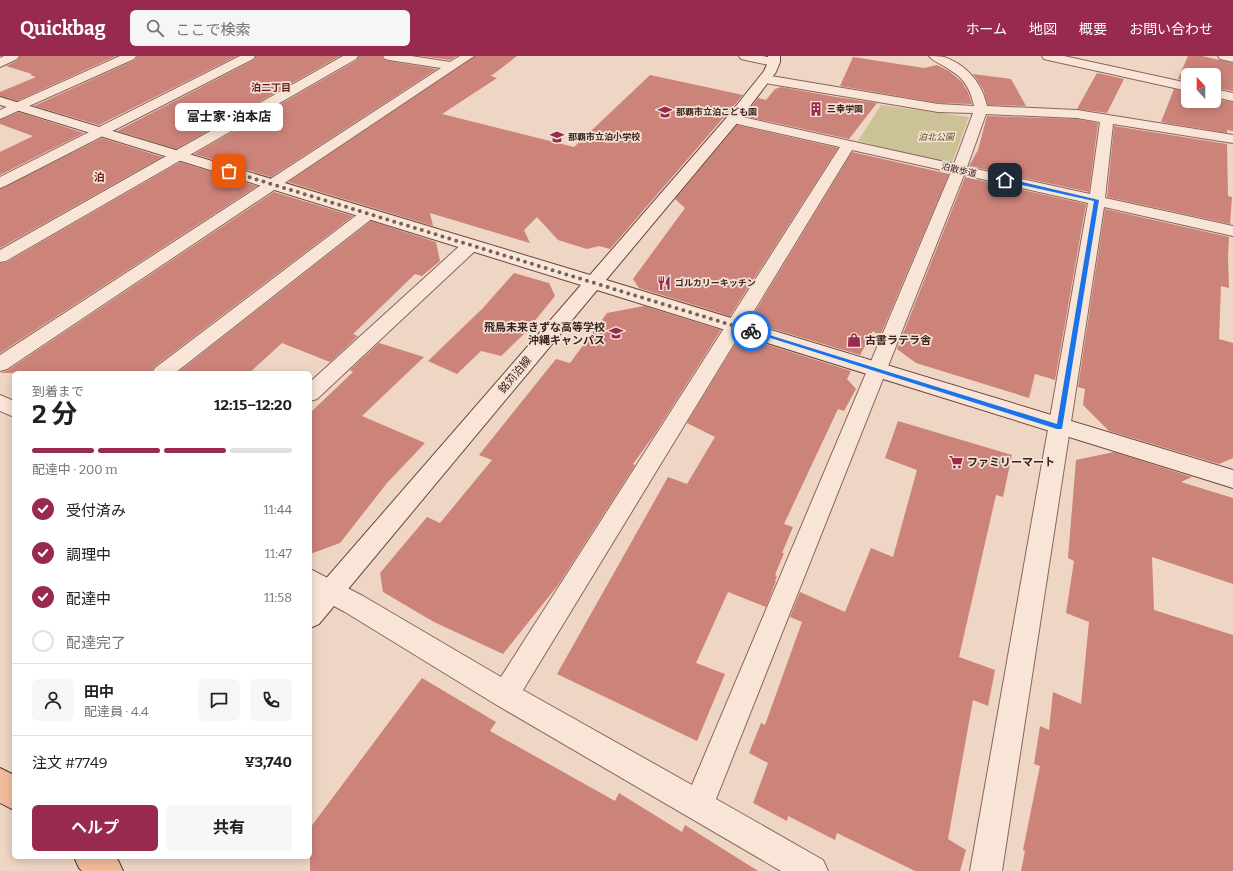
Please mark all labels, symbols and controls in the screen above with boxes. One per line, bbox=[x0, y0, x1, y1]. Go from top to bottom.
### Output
search box bbox=[130, 10, 410, 46]
text: Quickbag bbox=[20, 17, 106, 40]
icon: search bbox=[144, 17, 166, 39]
text: ここで検索 bbox=[176, 21, 251, 39]
text: ホーム bbox=[965, 21, 1007, 38]
text: 地図 bbox=[1029, 21, 1057, 38]
text: 概要 bbox=[1079, 21, 1107, 38]
text: お問い合わせ bbox=[1129, 21, 1213, 38]
north arrow bbox=[1181, 68, 1221, 108]
map controls bbox=[1181, 68, 1221, 108]
district label: 泊二丁目 bbox=[251, 82, 291, 94]
building icon: 三幸学園 bbox=[808, 101, 824, 117]
callout: 富士家･泊本店 bbox=[175, 103, 283, 131]
school or university icon: 那覇市立泊こども園 bbox=[657, 104, 673, 120]
place label: 三幸学園 bbox=[827, 104, 863, 114]
place label: 那覇市立泊こども園 bbox=[676, 107, 757, 117]
text: 富士家･泊本店 bbox=[187, 109, 271, 124]
school or university icon: 那覇市立泊小学校 bbox=[549, 129, 565, 145]
place label: 那覇市立泊小学校 bbox=[568, 132, 641, 142]
park label: 泊北公園 bbox=[918, 132, 956, 142]
pin bbox=[212, 154, 246, 188]
icon: bag bbox=[218, 160, 240, 182]
street label: 泊散歩道 bbox=[940, 160, 978, 179]
pin bbox=[988, 163, 1022, 197]
icon: home bbox=[994, 169, 1016, 191]
district label: 泊 bbox=[94, 171, 105, 184]
restaurant icon: ゴルカリーキッチン bbox=[656, 275, 672, 291]
place label: ゴルカリーキッチン bbox=[675, 278, 756, 288]
courier bbox=[731, 311, 771, 351]
icon: bike bbox=[740, 320, 762, 342]
place label: 飛鳥未来きずな高等学校 沖縄キャンパス bbox=[484, 321, 605, 347]
school or university icon: 飛鳥未来きずな高等学校 沖縄キャンパス bbox=[608, 325, 624, 341]
shop icon: 古書ラテラ舎 bbox=[846, 332, 862, 348]
place label: 古書ラテラ舎 bbox=[865, 334, 932, 347]
street label: 銘苅泊線 bbox=[496, 354, 534, 396]
text: 到着まで bbox=[32, 384, 84, 399]
text: 12:15–12:20 bbox=[214, 396, 292, 414]
text: 2 分 bbox=[32, 399, 77, 430]
supermarket icon: ファミリーマート bbox=[948, 454, 964, 470]
place label: ファミリーマート bbox=[967, 456, 1055, 469]
text: 配達中 · 200 m bbox=[32, 462, 118, 477]
icon: check bbox=[32, 498, 54, 520]
text: 受付済み bbox=[66, 502, 126, 520]
text: 11:44 bbox=[263, 502, 292, 517]
icon: check bbox=[32, 542, 54, 564]
text: 調理中 bbox=[66, 546, 111, 564]
text: 11:47 bbox=[265, 546, 292, 561]
icon: check bbox=[32, 586, 54, 608]
text: 配達中 bbox=[66, 590, 111, 608]
text: 11:58 bbox=[264, 590, 292, 605]
text: 配達完了 bbox=[66, 634, 126, 652]
button: person bbox=[32, 679, 74, 721]
button: chat bbox=[198, 679, 240, 721]
button: phone bbox=[250, 679, 292, 721]
text: 田中 bbox=[84, 683, 114, 701]
text: 配達員 · 4.4 bbox=[84, 704, 148, 719]
text: ¥3,740 bbox=[245, 753, 292, 771]
text: 注文 #7749 bbox=[32, 754, 108, 772]
button: ヘルプ bbox=[32, 805, 158, 851]
button: 共有 bbox=[166, 805, 292, 851]

